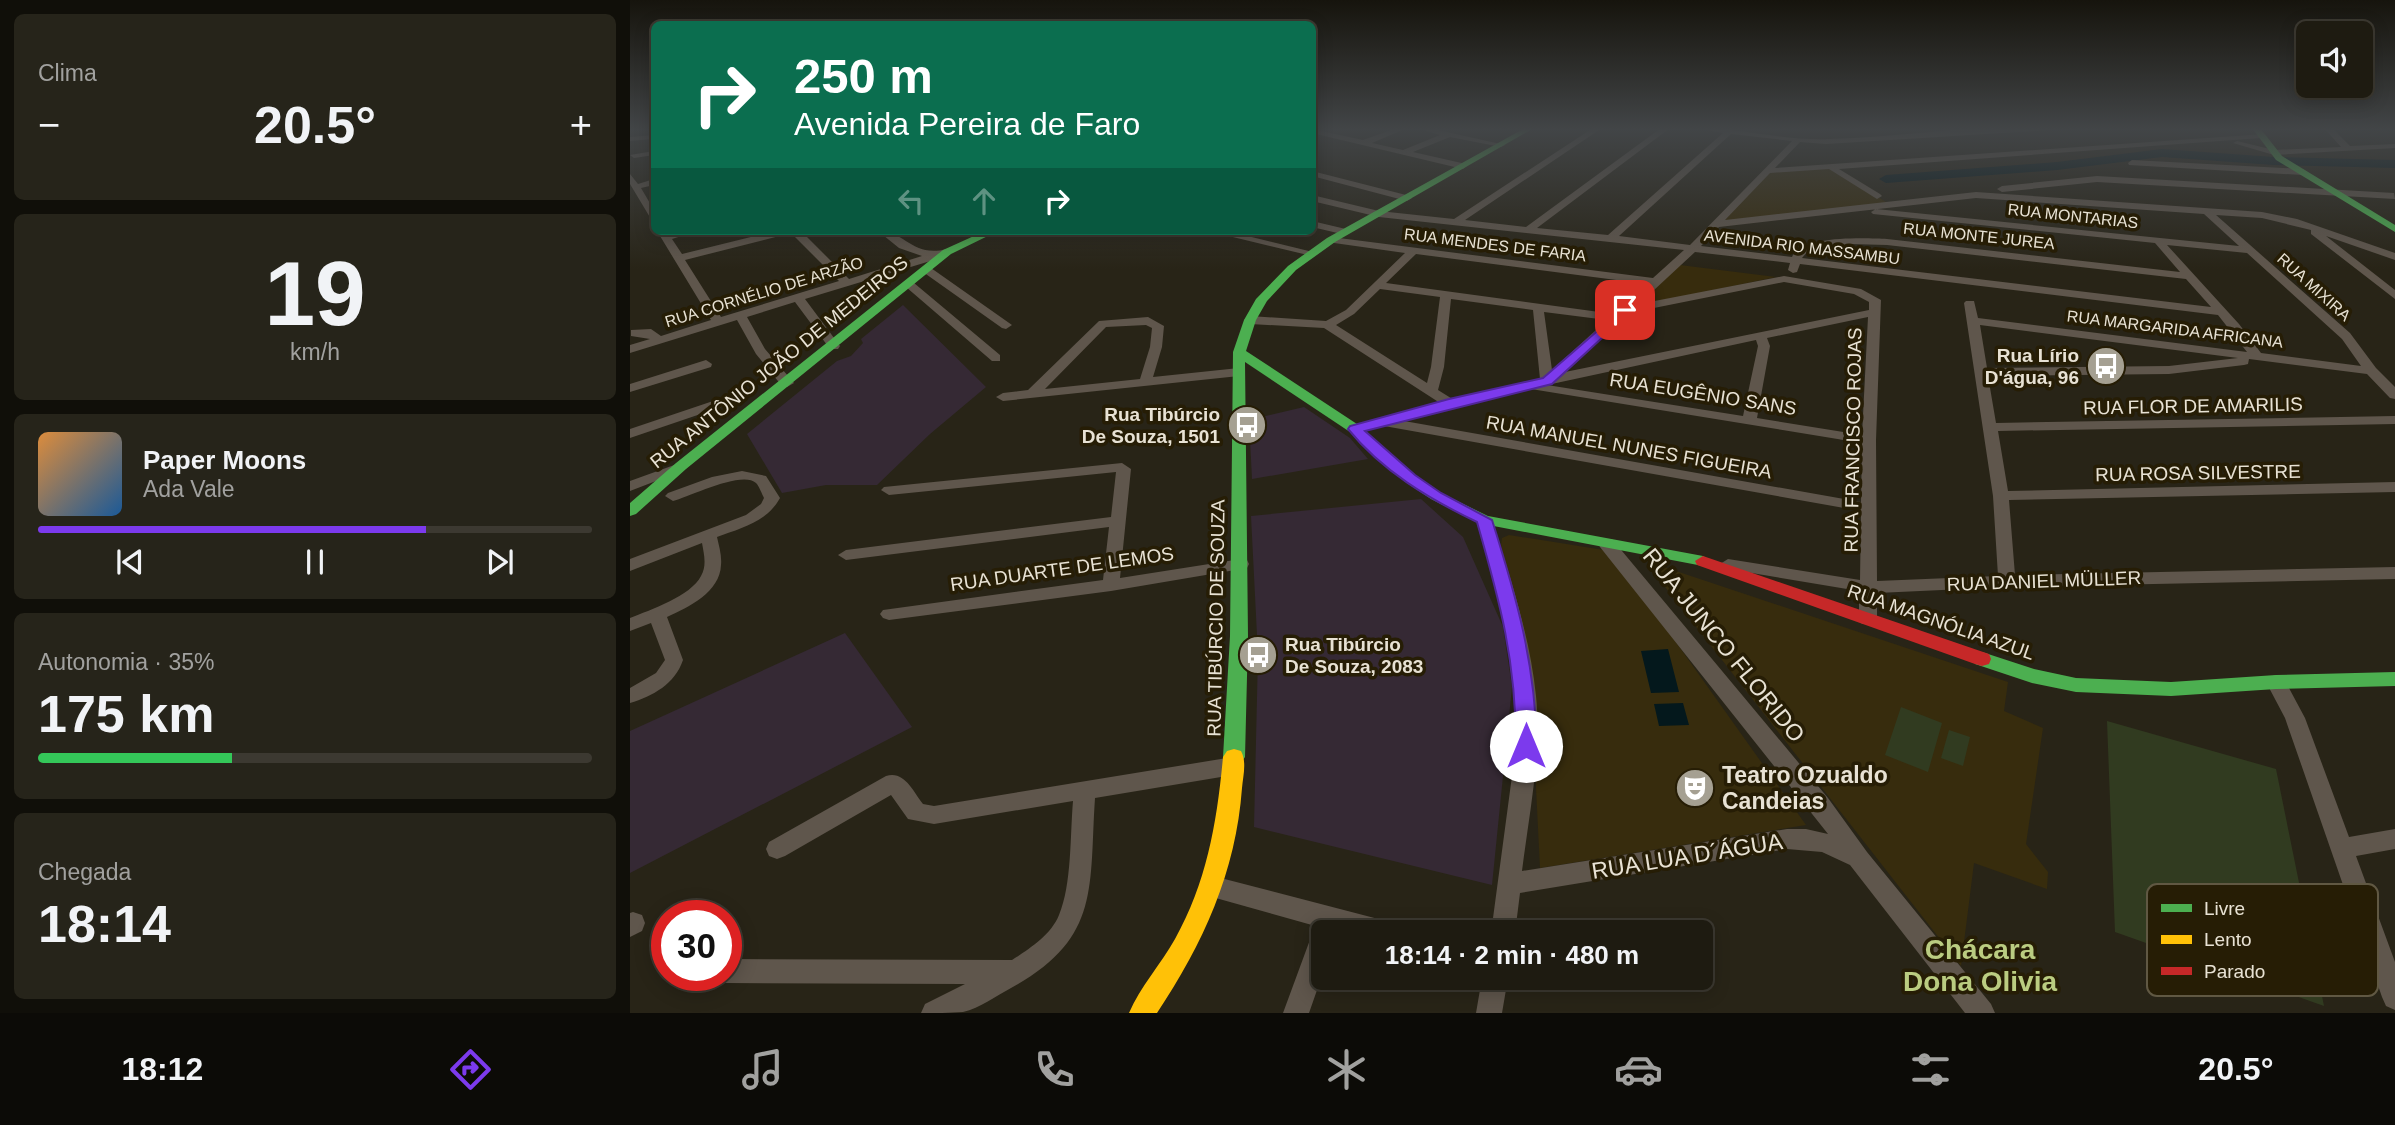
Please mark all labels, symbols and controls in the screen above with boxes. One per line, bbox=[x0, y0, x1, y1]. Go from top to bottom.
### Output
map controls bbox=[2296, 21, 2373, 98]
button: sound bbox=[2296, 21, 2373, 98]
icon: right bbox=[679, 49, 770, 140]
text: 250 m bbox=[794, 49, 933, 103]
text: Clima bbox=[38, 60, 97, 86]
text: 20.5° bbox=[254, 96, 376, 154]
text: − bbox=[38, 104, 60, 146]
text: + bbox=[570, 104, 592, 146]
text: Avenida Pereira de Faro bbox=[794, 106, 1140, 142]
icon: left bbox=[892, 182, 930, 220]
icon: ahead bbox=[965, 182, 1003, 220]
icon: right bbox=[1038, 182, 1076, 220]
street label: RUA MONTARIAS bbox=[2007, 201, 2139, 231]
street label: RUA MONTE JUREA bbox=[1903, 220, 2056, 252]
street label: RUA MENDES DE FARIA bbox=[1403, 225, 1587, 265]
street label: AVENIDA RIO MASSAMBU bbox=[1703, 227, 1901, 267]
text: 19 bbox=[264, 243, 366, 344]
street label: RUA MIXIRA bbox=[2274, 250, 2354, 324]
street label: RUA ANTÔNIO JOÃO DE MEDEIROS bbox=[646, 252, 912, 472]
street label: RUA CORNÉLIO DE ARZÃO bbox=[662, 252, 865, 330]
pin bbox=[1595, 280, 1655, 340]
icon: arrive bbox=[1606, 291, 1644, 329]
street label: RUA MARGARIDA AFRICANA bbox=[2066, 307, 2284, 351]
street label: RUA FRANCISCO ROJAS bbox=[1841, 327, 1865, 553]
text: km/h bbox=[290, 339, 340, 365]
place label: Rua Lírio D'água, 96 bbox=[1985, 345, 2079, 388]
bus stop icon: Rua Lírio D'água, 96 bbox=[2085, 345, 2127, 387]
street label: RUA EUGÊNIO SANS bbox=[1608, 369, 1798, 419]
street label: RUA FLOR DE AMARILIS bbox=[2083, 394, 2303, 418]
place label: Rua Tibúrcio De Souza, 1501 bbox=[1082, 404, 1220, 447]
bus stop icon: Rua Tibúrcio De Souza, 1501 bbox=[1226, 404, 1268, 446]
street label: RUA MANUEL NUNES FIGUEIRA bbox=[1485, 412, 1774, 483]
text: Paper Moons bbox=[143, 445, 306, 475]
street label: RUA ROSA SILVESTRE bbox=[2095, 461, 2301, 485]
text: Ada Vale bbox=[143, 476, 235, 502]
street label: RUA TIBÚRCIO DE SOUZA bbox=[1203, 499, 1229, 737]
icon: previous bbox=[111, 543, 149, 581]
icon: pause bbox=[296, 543, 334, 581]
icon: next bbox=[481, 543, 519, 581]
street label: RUA DUARTE DE LEMOS bbox=[949, 543, 1175, 595]
street label: RUA JUNCO FLORIDO bbox=[1638, 543, 1810, 747]
street label: RUA DANIEL MÜLLER bbox=[1946, 567, 2142, 595]
street label: RUA MAGNÓLIA AZUL bbox=[1845, 580, 2037, 664]
bus stop icon: Rua Tibúrcio De Souza, 2083 bbox=[1237, 634, 1279, 676]
place label: Rua Tibúrcio De Souza, 2083 bbox=[1285, 634, 1423, 677]
text: Autonomia · 35% bbox=[38, 649, 214, 675]
text: 175 km bbox=[38, 685, 214, 743]
position arrow bbox=[1489, 709, 1563, 783]
place label: Teatro Ozualdo Candeias bbox=[1722, 762, 1888, 814]
theatre icon: Teatro Ozualdo Candeias bbox=[1674, 767, 1716, 809]
street label: RUA LUA D´ÁGUA bbox=[1590, 828, 1785, 884]
text: Chegada bbox=[38, 859, 131, 885]
legend bbox=[2147, 884, 2378, 996]
text: 18:14 bbox=[38, 895, 171, 953]
text: Livre bbox=[2204, 898, 2245, 919]
speed limit sign: 30 bbox=[651, 900, 742, 991]
text: Lento bbox=[2204, 929, 2252, 950]
district label: Chácara Dona Olivia bbox=[1903, 934, 2057, 997]
text: 18:14 · 2 min · 480 m bbox=[1385, 940, 1639, 970]
text: Parado bbox=[2204, 961, 2265, 982]
icon: directions bbox=[446, 1045, 495, 1094]
icon: music bbox=[738, 1045, 787, 1094]
icon: phone bbox=[1030, 1045, 1079, 1094]
icon: climate bbox=[1322, 1045, 1371, 1094]
icon: car bbox=[1614, 1045, 1663, 1094]
icon: filters bbox=[1906, 1045, 1955, 1094]
text: 18:12 bbox=[122, 1051, 203, 1087]
text: 20.5° bbox=[2198, 1051, 2273, 1087]

